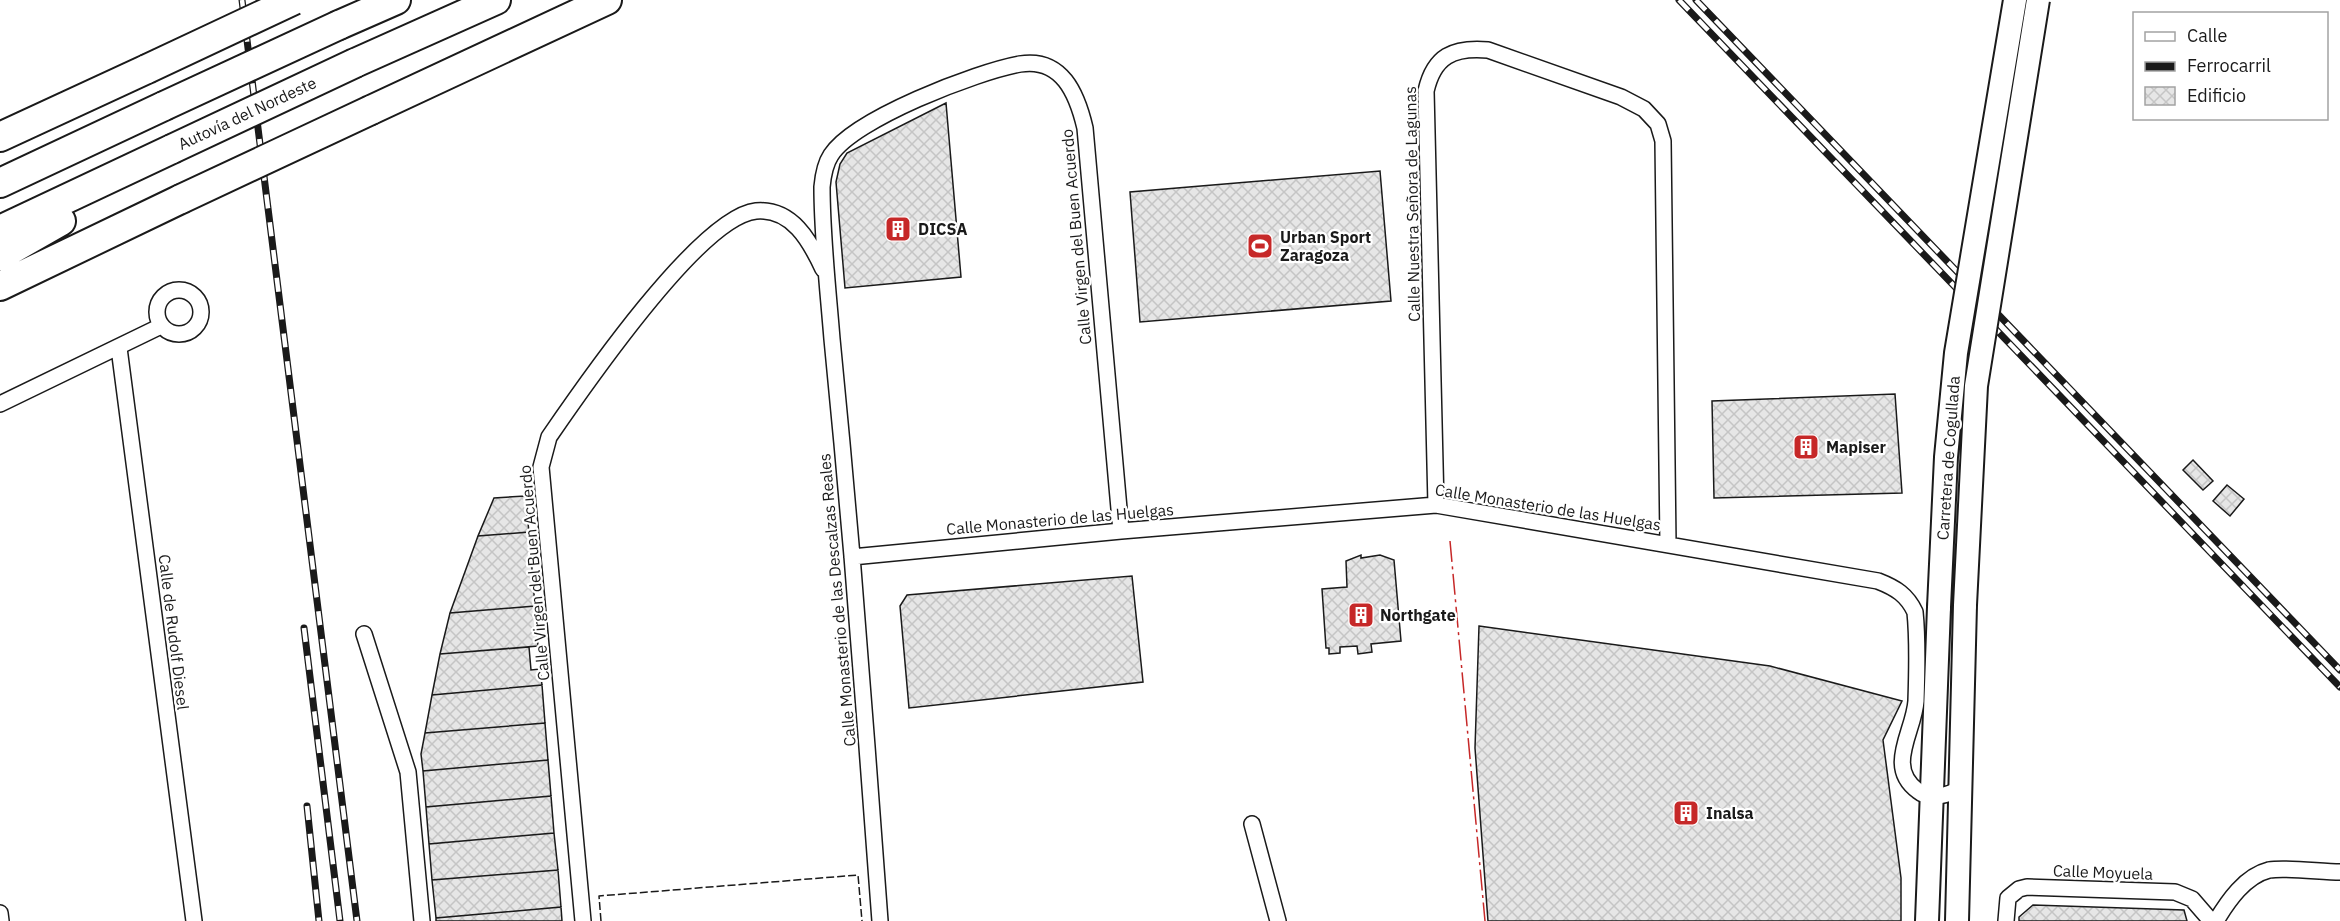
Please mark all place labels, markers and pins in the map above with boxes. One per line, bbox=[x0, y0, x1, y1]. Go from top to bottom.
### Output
building icon: DICSA bbox=[883, 214, 913, 244]
place label: DICSA bbox=[918, 219, 967, 239]
place label: Urban Sport Zaragoza bbox=[1280, 227, 1371, 265]
sports icon: Urban Sport Zaragoza bbox=[1245, 231, 1275, 261]
building icon: Mapiser bbox=[1791, 432, 1821, 462]
place label: Mapiser bbox=[1826, 437, 1887, 457]
building icon: Northgate bbox=[1346, 600, 1376, 630]
place label: Northgate bbox=[1380, 605, 1456, 625]
building icon: Inalsa bbox=[1671, 798, 1701, 828]
place label: Inalsa bbox=[1706, 803, 1754, 823]

